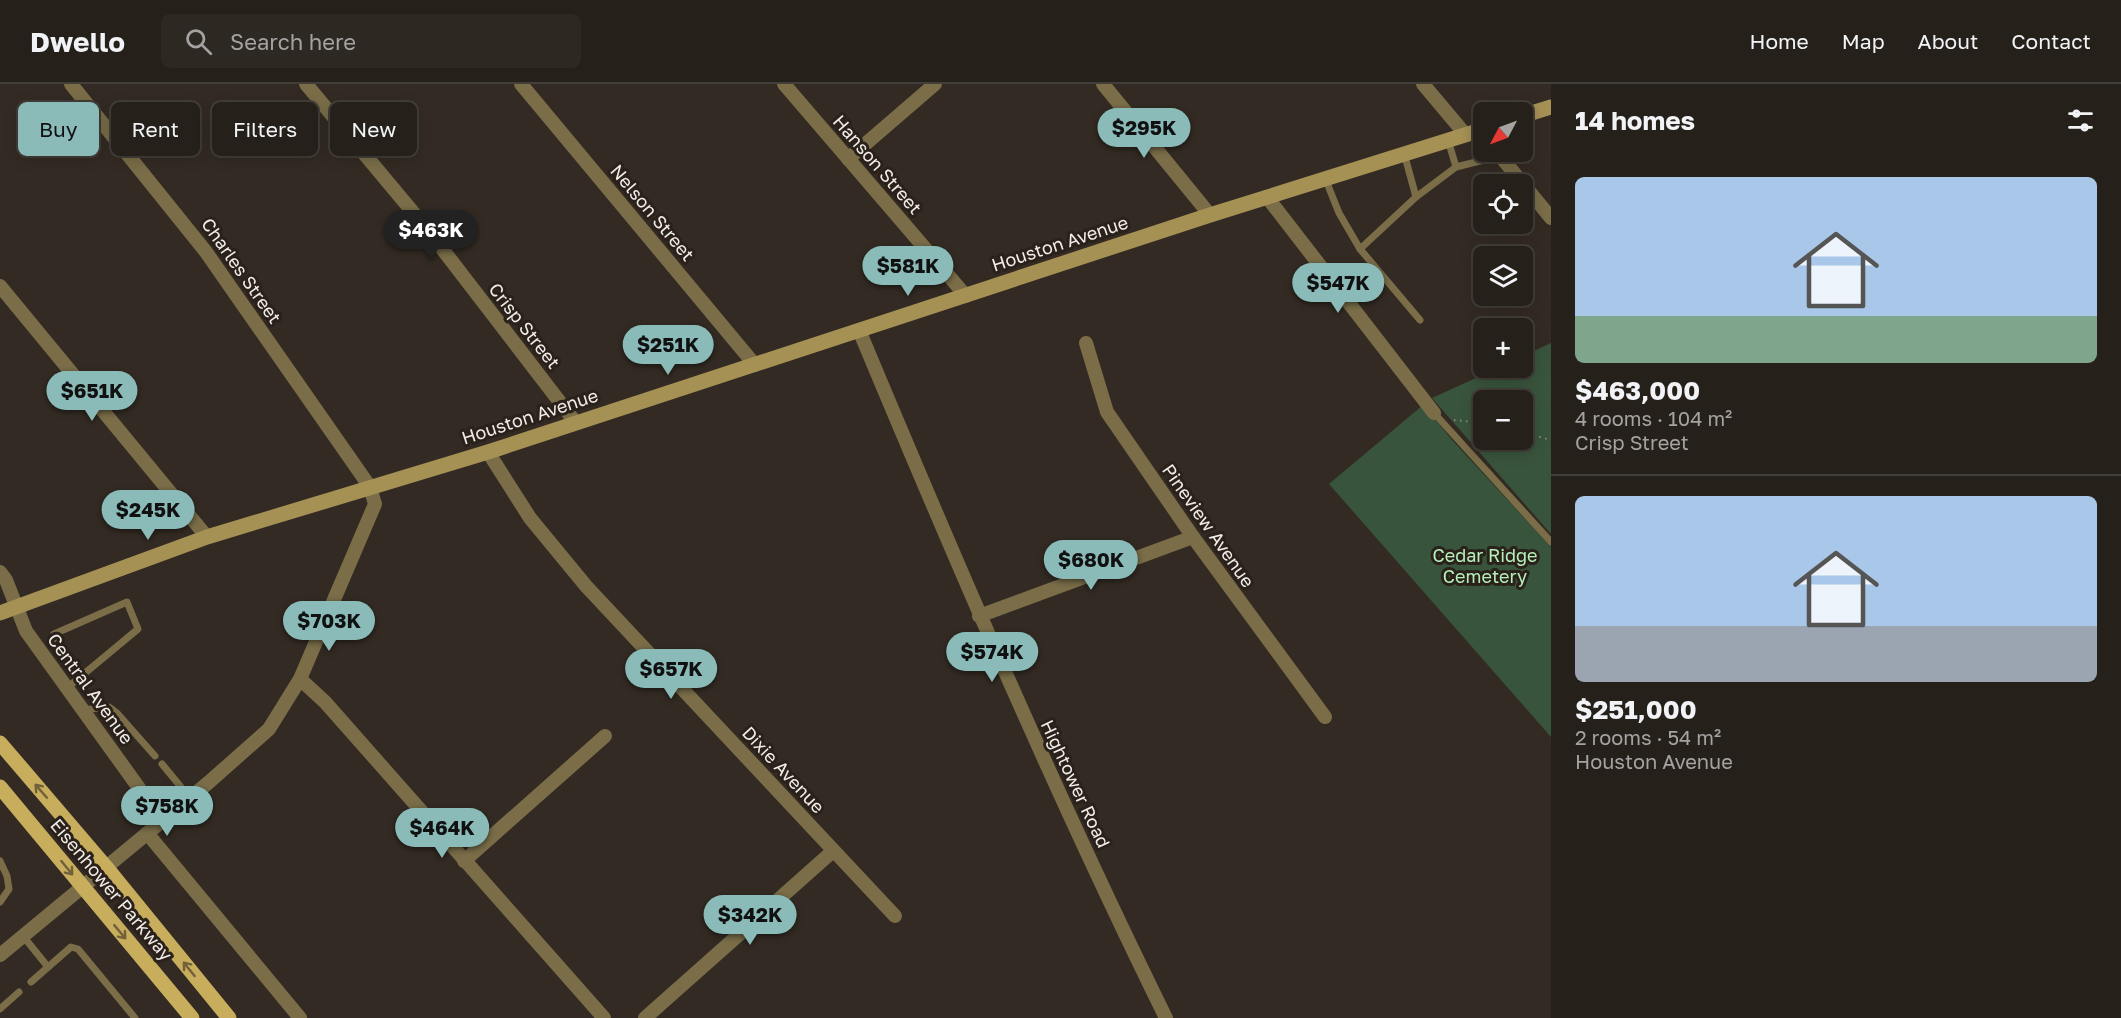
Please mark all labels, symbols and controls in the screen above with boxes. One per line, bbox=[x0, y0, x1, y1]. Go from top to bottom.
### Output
search box bbox=[161, 14, 581, 68]
text: Dwello bbox=[30, 25, 125, 58]
icon: search bbox=[182, 25, 215, 58]
text: Search here bbox=[230, 28, 356, 55]
text: Home bbox=[1749, 28, 1809, 54]
text: Map bbox=[1842, 28, 1885, 54]
text: About bbox=[1918, 28, 1978, 54]
text: Contact bbox=[2011, 28, 2091, 54]
chip: Buy bbox=[18, 102, 99, 156]
chip: Rent bbox=[111, 102, 200, 156]
chip: Filters bbox=[212, 102, 318, 156]
chip: New bbox=[330, 102, 417, 156]
north arrow bbox=[1473, 102, 1533, 162]
map controls bbox=[1473, 102, 1533, 450]
icon: filters bbox=[2064, 104, 2097, 137]
text: 14 homes bbox=[1575, 105, 1695, 136]
pin: $295K bbox=[1102, 108, 1186, 159]
street label: Hanson Street bbox=[829, 110, 927, 218]
text: $295K bbox=[1112, 115, 1177, 139]
street label: Nelson Street bbox=[606, 160, 699, 265]
button: locate bbox=[1473, 174, 1533, 234]
pin: $463K bbox=[389, 210, 473, 261]
street label: Houston Avenue bbox=[989, 211, 1131, 275]
street label: Charles Street bbox=[197, 213, 286, 327]
icon: home bbox=[1782, 216, 1890, 324]
text: $463K bbox=[398, 217, 464, 241]
pin: $581K bbox=[866, 246, 950, 297]
button: layers bbox=[1473, 246, 1533, 306]
text: $581K bbox=[876, 253, 940, 277]
pin: $547K bbox=[1296, 263, 1380, 314]
text: $547K bbox=[1306, 270, 1370, 294]
street label: Crisp Street bbox=[485, 278, 565, 373]
button: + bbox=[1473, 318, 1533, 378]
pin: $251K bbox=[626, 325, 710, 376]
text: $251K bbox=[637, 332, 699, 356]
pin: $651K bbox=[50, 371, 134, 422]
text: $463,000 bbox=[1575, 375, 1700, 406]
text: $651K bbox=[60, 378, 124, 402]
street label: Houston Avenue bbox=[459, 384, 601, 448]
button: − bbox=[1473, 390, 1533, 450]
text: 4 rooms · 104 m² bbox=[1575, 406, 1732, 430]
text: Crisp Street bbox=[1575, 430, 1689, 454]
street label: Pineview Avenue bbox=[1158, 459, 1260, 591]
pin: $245K bbox=[106, 490, 190, 541]
text: $245K bbox=[116, 497, 180, 521]
icon: home bbox=[1782, 535, 1890, 643]
pin: $680K bbox=[1049, 540, 1133, 591]
park label: Cedar Ridge Cemetery bbox=[1432, 544, 1538, 587]
text: $680K bbox=[1058, 547, 1124, 571]
pin: $703K bbox=[287, 601, 371, 652]
text: $703K bbox=[297, 608, 361, 632]
street label: Central Avenue bbox=[43, 629, 138, 748]
pin: $574K bbox=[950, 632, 1034, 683]
text: $574K bbox=[960, 639, 1024, 663]
pin: $657K bbox=[629, 649, 713, 700]
text: $657K bbox=[639, 656, 703, 680]
text: $251,000 bbox=[1575, 694, 1697, 725]
street label: Hightower Road bbox=[1037, 716, 1115, 851]
street label: Dixie Avenue bbox=[738, 721, 830, 817]
text: 2 rooms · 54 m² bbox=[1575, 725, 1721, 749]
text: Houston Avenue bbox=[1575, 749, 1733, 773]
one-way arrow bbox=[34, 784, 48, 799]
pin: $758K bbox=[125, 786, 209, 837]
text: $758K bbox=[135, 793, 199, 817]
pin: $464K bbox=[400, 808, 484, 859]
street label: Eisenhower Parkway bbox=[46, 814, 177, 965]
text: $464K bbox=[409, 815, 475, 839]
one-way arrow bbox=[60, 860, 73, 876]
pin: $342K bbox=[708, 895, 792, 946]
text: $342K bbox=[718, 902, 782, 926]
one-way arrow bbox=[113, 924, 127, 939]
one-way arrow bbox=[182, 961, 195, 977]

